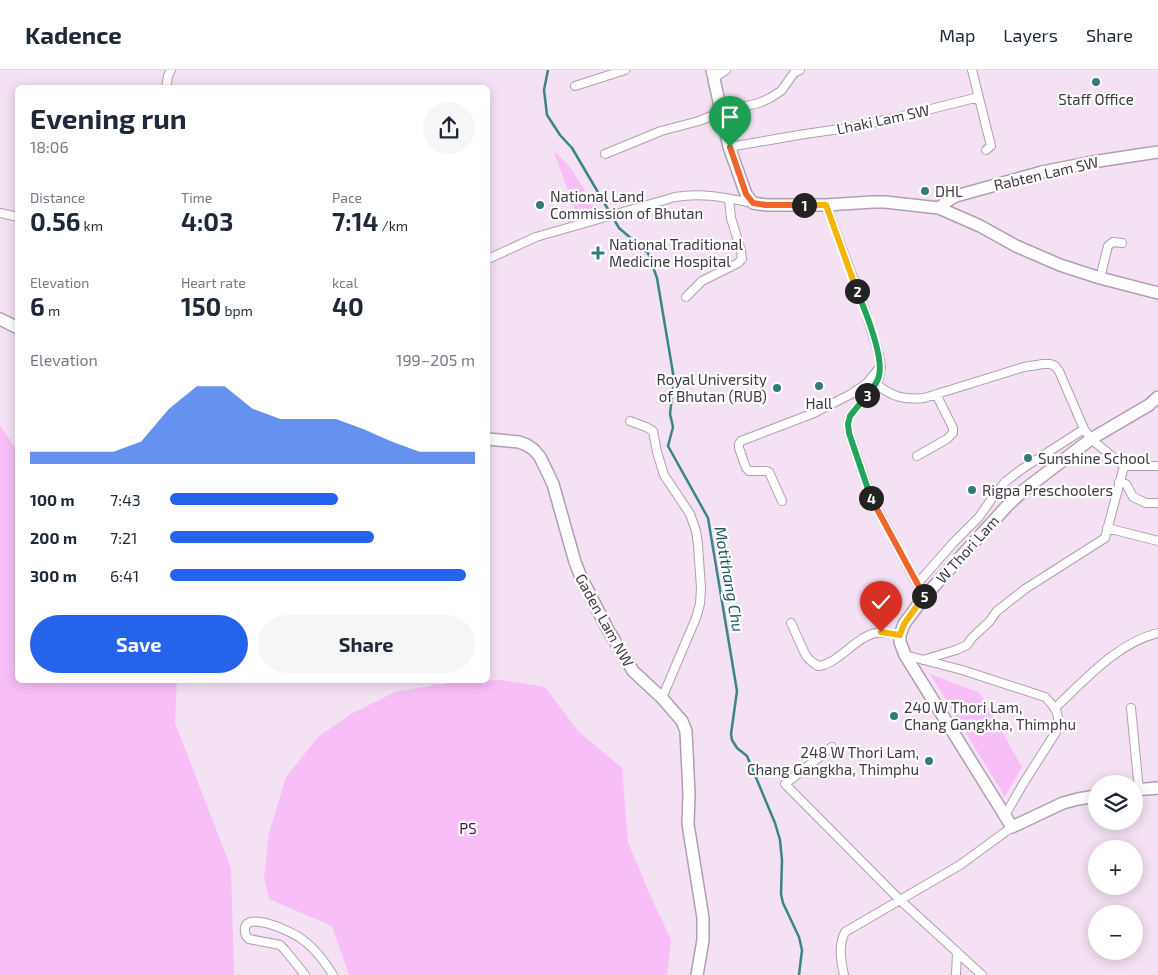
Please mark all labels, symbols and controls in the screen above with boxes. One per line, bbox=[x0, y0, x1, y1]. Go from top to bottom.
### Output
text: Kadence bbox=[25, 20, 122, 49]
text: Map bbox=[939, 24, 975, 46]
text: Layers bbox=[1003, 24, 1058, 46]
text: Share bbox=[1086, 24, 1133, 46]
marker: Staff Office bbox=[1090, 76, 1102, 88]
place label: Staff Office bbox=[1058, 90, 1134, 108]
pin bbox=[709, 96, 751, 147]
street label: Lhaki Lam SW bbox=[835, 100, 931, 138]
text: Evening run bbox=[30, 101, 187, 135]
button: share bbox=[423, 102, 475, 154]
icon: arrive bbox=[716, 103, 744, 131]
text: 18:06 bbox=[30, 137, 69, 156]
street label: Rabten Lam SW bbox=[992, 152, 1100, 194]
place label: DHL bbox=[935, 182, 963, 200]
marker: DHL bbox=[919, 185, 931, 197]
place label: National Land Commission of Bhutan bbox=[550, 187, 703, 222]
text: Distance bbox=[30, 189, 85, 206]
text: Time bbox=[181, 189, 212, 206]
text: Pace bbox=[332, 189, 362, 206]
pin: 1 bbox=[792, 192, 816, 218]
text: 1 bbox=[801, 197, 808, 214]
marker: National Land Commission of Bhutan bbox=[534, 199, 546, 211]
text: 0.56 bbox=[30, 206, 80, 236]
text: 4:03 bbox=[181, 206, 233, 236]
text: 7:14 bbox=[332, 206, 378, 236]
text: km bbox=[80, 217, 103, 234]
text: /km bbox=[378, 217, 408, 234]
place label: National Traditional Medicine Hospital bbox=[609, 235, 744, 270]
marker: National Traditional Medicine Hospital bbox=[591, 246, 605, 260]
text: Elevation bbox=[30, 274, 89, 291]
text: Heart rate bbox=[181, 274, 246, 291]
text: kcal bbox=[332, 274, 358, 291]
pin: 2 bbox=[844, 278, 870, 304]
text: 2 bbox=[853, 283, 862, 300]
text: 6 bbox=[30, 291, 45, 321]
text: 150 bbox=[181, 291, 221, 321]
text: 40 bbox=[332, 291, 364, 321]
text: m bbox=[45, 302, 60, 319]
text: bpm bbox=[221, 302, 253, 319]
text: Elevation bbox=[30, 350, 98, 369]
text: 199–205 m bbox=[396, 350, 475, 369]
place label: Royal University of Bhutan (RUB) bbox=[657, 370, 767, 405]
marker: Hall bbox=[813, 380, 825, 392]
marker: Royal University of Bhutan (RUB) bbox=[771, 382, 783, 394]
pin: 3 bbox=[854, 382, 880, 408]
text: 3 bbox=[864, 387, 871, 404]
place label: Hall bbox=[805, 394, 833, 412]
place label: Sunshine School bbox=[1038, 449, 1150, 467]
marker: Sunshine School bbox=[1022, 452, 1034, 464]
place label: Rigpa Preschoolers bbox=[982, 481, 1113, 499]
marker: Rigpa Preschoolers bbox=[966, 484, 978, 496]
pin: 4 bbox=[858, 486, 884, 510]
text: 100 m bbox=[30, 490, 75, 509]
text: 7:43 bbox=[110, 490, 141, 509]
text: 4 bbox=[867, 490, 876, 507]
street label: W Thori Lam bbox=[932, 511, 1002, 587]
water label: Motithang Chu bbox=[711, 525, 749, 633]
text: 200 m bbox=[30, 528, 77, 547]
text: 7:21 bbox=[110, 528, 137, 547]
text: 300 m bbox=[30, 566, 77, 585]
text: 6:41 bbox=[110, 566, 139, 585]
street label: Gaden Lam NW bbox=[572, 570, 638, 670]
pin bbox=[860, 581, 902, 632]
pin: 5 bbox=[912, 584, 936, 608]
icon: check bbox=[867, 588, 895, 616]
text: 5 bbox=[921, 588, 928, 605]
button: Save bbox=[30, 615, 248, 673]
button: Share bbox=[258, 615, 475, 673]
place label: 240 W Thori Lam, Chang Gangkha, Thimphu bbox=[904, 698, 1076, 733]
marker: 240 W Thori Lam, Chang Gangkha, Thimphu bbox=[888, 710, 900, 722]
place label: 248 W Thori Lam, Chang Gangkha, Thimphu bbox=[747, 743, 919, 778]
marker: 248 W Thori Lam, Chang Gangkha, Thimphu bbox=[923, 755, 935, 767]
map controls bbox=[1088, 775, 1143, 960]
button: layers bbox=[1088, 775, 1143, 830]
park label: PS bbox=[459, 819, 477, 837]
button: + bbox=[1088, 840, 1143, 895]
button: − bbox=[1088, 905, 1143, 960]

